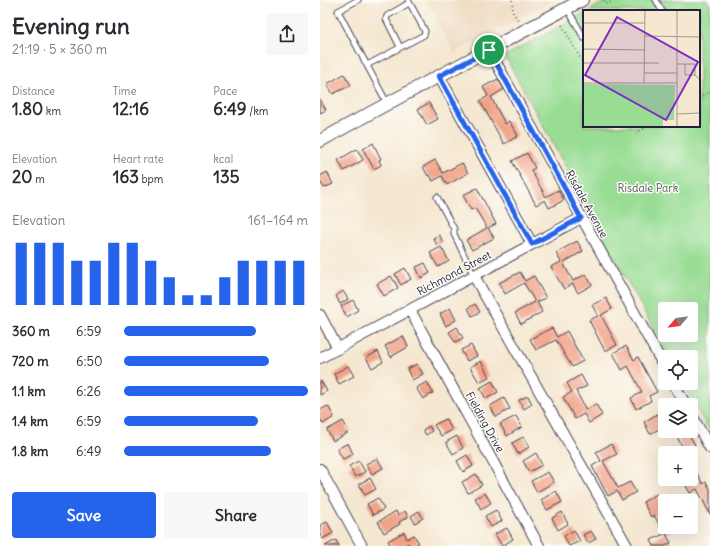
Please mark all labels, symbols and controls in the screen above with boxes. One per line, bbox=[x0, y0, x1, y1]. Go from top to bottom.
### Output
inset map bbox=[583, 10, 700, 127]
text: Evening run bbox=[12, 12, 130, 40]
button: share bbox=[266, 13, 308, 55]
pin bbox=[472, 33, 506, 67]
icon: arrive bbox=[478, 39, 500, 61]
text: 21:19 · 5 × 360 m bbox=[12, 41, 107, 58]
text: Distance bbox=[12, 84, 55, 98]
text: Time bbox=[113, 84, 136, 98]
text: Pace bbox=[213, 84, 237, 98]
text: 1.80 bbox=[12, 98, 43, 120]
text: 12:16 bbox=[113, 98, 149, 120]
text: 6:49 bbox=[213, 98, 247, 120]
text: km bbox=[43, 104, 61, 118]
text: /km bbox=[247, 104, 268, 118]
text: Elevation bbox=[12, 152, 57, 166]
text: Heart rate bbox=[113, 152, 164, 166]
text: kcal bbox=[213, 152, 233, 166]
text: 20 bbox=[12, 166, 33, 188]
text: 163 bbox=[113, 166, 139, 188]
text: 135 bbox=[213, 166, 240, 188]
street label: Risdale Avenue bbox=[563, 168, 611, 240]
text: m bbox=[33, 172, 45, 186]
text: bpm bbox=[139, 172, 163, 186]
park label: Risdale Park bbox=[618, 181, 679, 195]
text: Elevation bbox=[12, 212, 65, 229]
text: 161–164 m bbox=[248, 212, 308, 229]
street label: Richmond Street bbox=[414, 247, 494, 298]
north arrow bbox=[658, 302, 698, 342]
map controls bbox=[658, 302, 698, 534]
text: 360 m bbox=[12, 323, 50, 340]
text: 6:59 bbox=[76, 323, 101, 340]
button: locate bbox=[658, 350, 698, 390]
text: 720 m bbox=[12, 353, 49, 370]
text: 6:50 bbox=[76, 353, 102, 370]
text: 1.1 km bbox=[12, 383, 46, 400]
text: 6:26 bbox=[76, 383, 101, 400]
street label: Fielding Drive bbox=[463, 389, 507, 455]
button: layers bbox=[658, 398, 698, 438]
text: 1.4 km bbox=[12, 413, 48, 430]
text: 6:59 bbox=[76, 413, 101, 430]
text: 1.8 km bbox=[12, 443, 48, 460]
text: 6:49 bbox=[76, 443, 101, 460]
button: + bbox=[658, 446, 698, 486]
button: Save bbox=[12, 492, 156, 538]
button: Share bbox=[164, 492, 308, 538]
button: − bbox=[658, 494, 698, 534]

